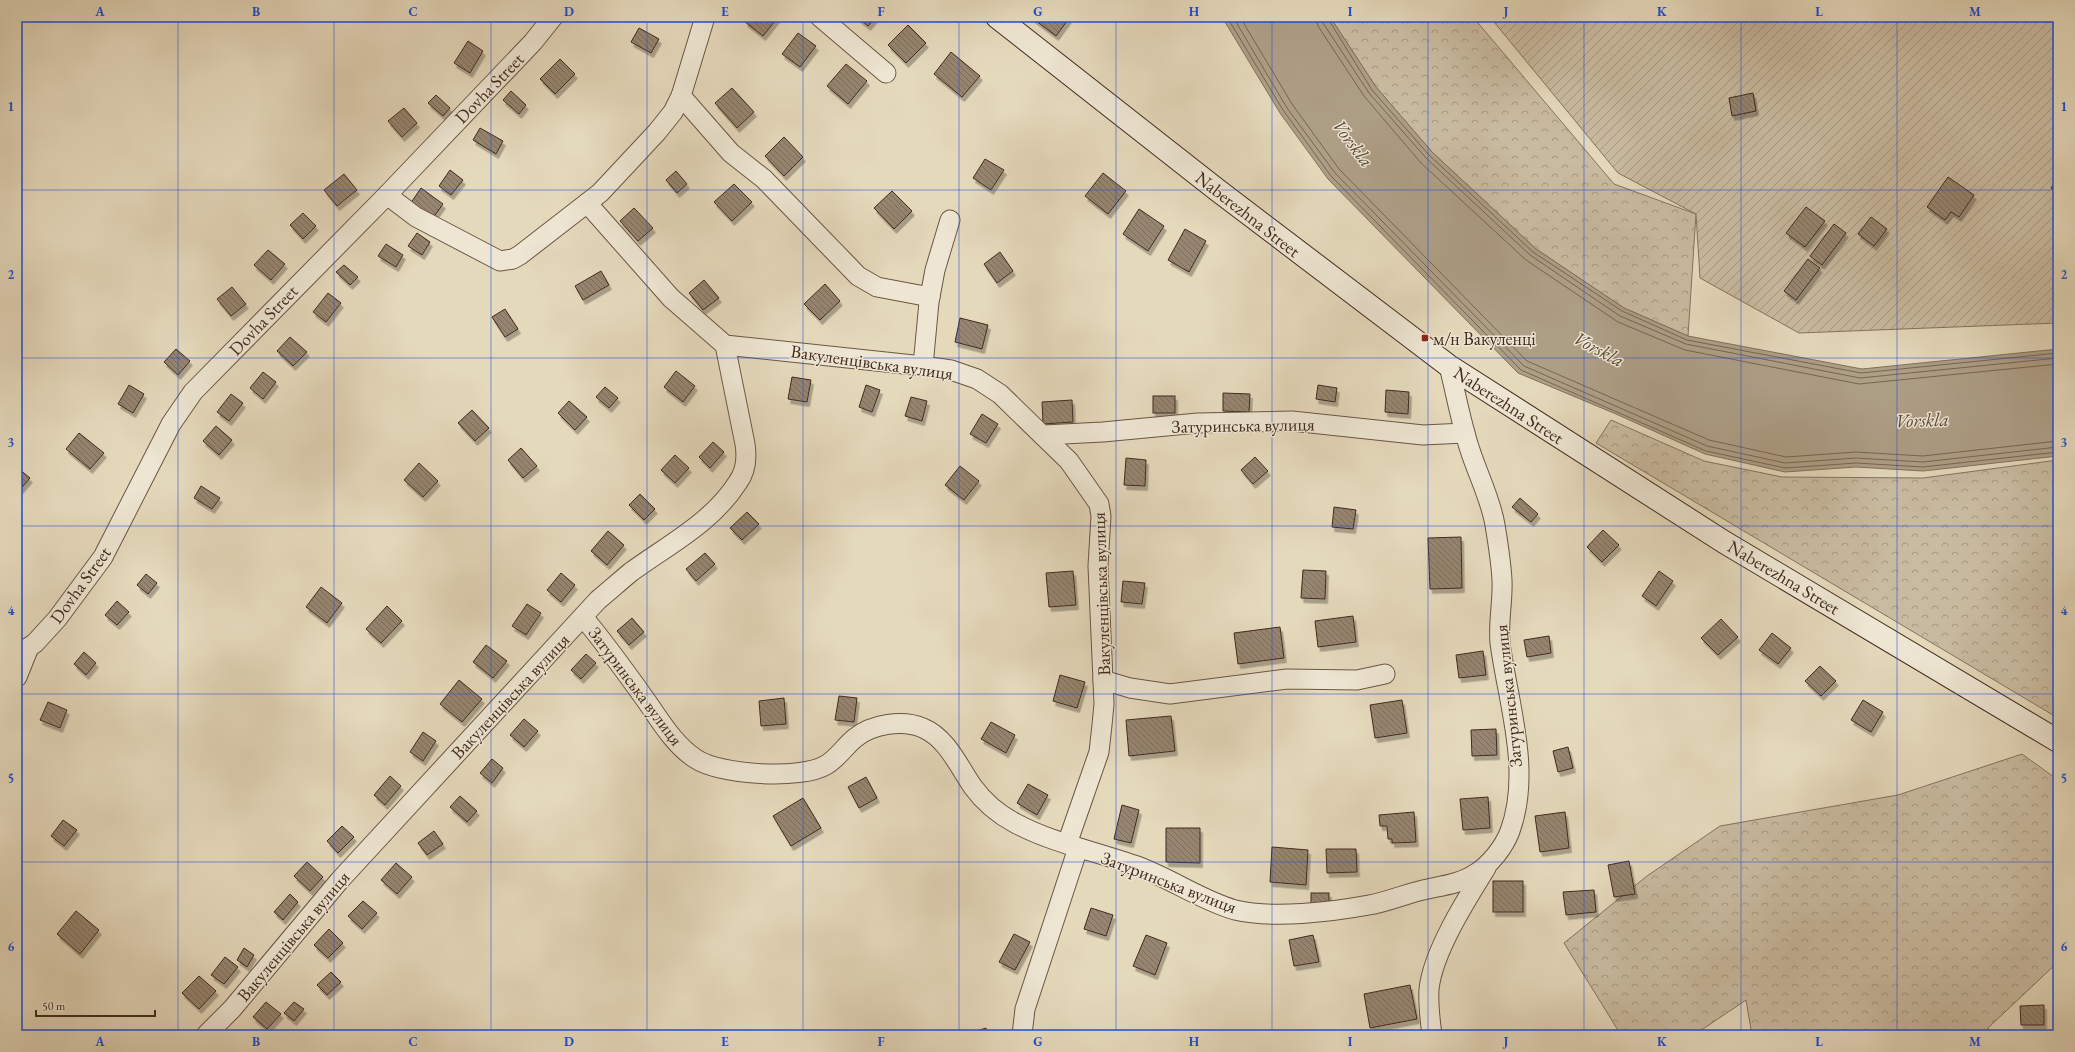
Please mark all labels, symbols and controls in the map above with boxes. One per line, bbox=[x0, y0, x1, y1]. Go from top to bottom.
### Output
text: A bbox=[94, 3, 105, 20]
text: B bbox=[252, 3, 260, 20]
text: C bbox=[408, 3, 418, 20]
text: D bbox=[564, 3, 574, 20]
text: E bbox=[721, 3, 729, 20]
text: F bbox=[877, 3, 885, 20]
text: G bbox=[1033, 3, 1043, 20]
text: H bbox=[1189, 3, 1200, 20]
text: I bbox=[1348, 3, 1353, 20]
text: J bbox=[1502, 3, 1509, 20]
text: K bbox=[1657, 3, 1668, 20]
text: L bbox=[1815, 3, 1823, 20]
text: M bbox=[1969, 3, 1981, 20]
street label: Dovha Street bbox=[450, 48, 529, 128]
text: 1 bbox=[8, 98, 15, 115]
text: 1 bbox=[2061, 98, 2068, 115]
water label: Vorskla bbox=[1327, 114, 1379, 172]
street label: Naberezhna Street bbox=[1191, 166, 1305, 262]
text: 2 bbox=[8, 266, 15, 283]
text: 2 bbox=[2061, 266, 2068, 283]
street label: Dovha Street bbox=[224, 280, 303, 360]
water label: Vorskla bbox=[1569, 325, 1629, 373]
place label: м/н Вакуленці bbox=[1433, 327, 1536, 350]
marker: м/н Вакуленці bbox=[1420, 333, 1430, 343]
street label: Вакуленцівська вулиця bbox=[789, 339, 955, 385]
street label: Naberezhna Street bbox=[1450, 361, 1569, 449]
water label: Vorskla bbox=[1895, 407, 1949, 433]
street label: Затуринська вулиця bbox=[1171, 412, 1315, 438]
text: 3 bbox=[8, 434, 15, 451]
text: 3 bbox=[2061, 434, 2068, 451]
street label: Вакуленцівська вулиця bbox=[1087, 512, 1115, 676]
street label: Naberezhna Street bbox=[1724, 535, 1844, 620]
street label: Dovha Street bbox=[44, 542, 116, 628]
text: 4 bbox=[8, 602, 15, 619]
text: 4 bbox=[2061, 602, 2068, 619]
street label: Затуринська вулиця bbox=[584, 622, 688, 750]
street label: Затуринська вулиця bbox=[1489, 624, 1527, 768]
street label: Вакуленцівська вулиця bbox=[446, 628, 574, 764]
text: 5 bbox=[8, 770, 14, 787]
text: 5 bbox=[2061, 770, 2067, 787]
street label: Затуринська вулиця bbox=[1098, 846, 1240, 918]
street label: Вакуленцівська вулиця bbox=[232, 866, 354, 1006]
text: 6 bbox=[8, 938, 15, 955]
text: 6 bbox=[2061, 938, 2068, 955]
scale bar bbox=[36, 992, 155, 1018]
text: 50 m bbox=[42, 998, 66, 1014]
text: A bbox=[94, 1033, 105, 1050]
text: B bbox=[252, 1033, 260, 1050]
text: C bbox=[408, 1033, 418, 1050]
text: D bbox=[564, 1033, 574, 1050]
text: E bbox=[721, 1033, 729, 1050]
text: F bbox=[877, 1033, 885, 1050]
text: G bbox=[1033, 1033, 1043, 1050]
text: H bbox=[1189, 1033, 1200, 1050]
text: I bbox=[1348, 1033, 1353, 1050]
text: J bbox=[1502, 1033, 1509, 1050]
text: K bbox=[1657, 1033, 1668, 1050]
text: L bbox=[1815, 1033, 1823, 1050]
text: M bbox=[1969, 1033, 1981, 1050]

